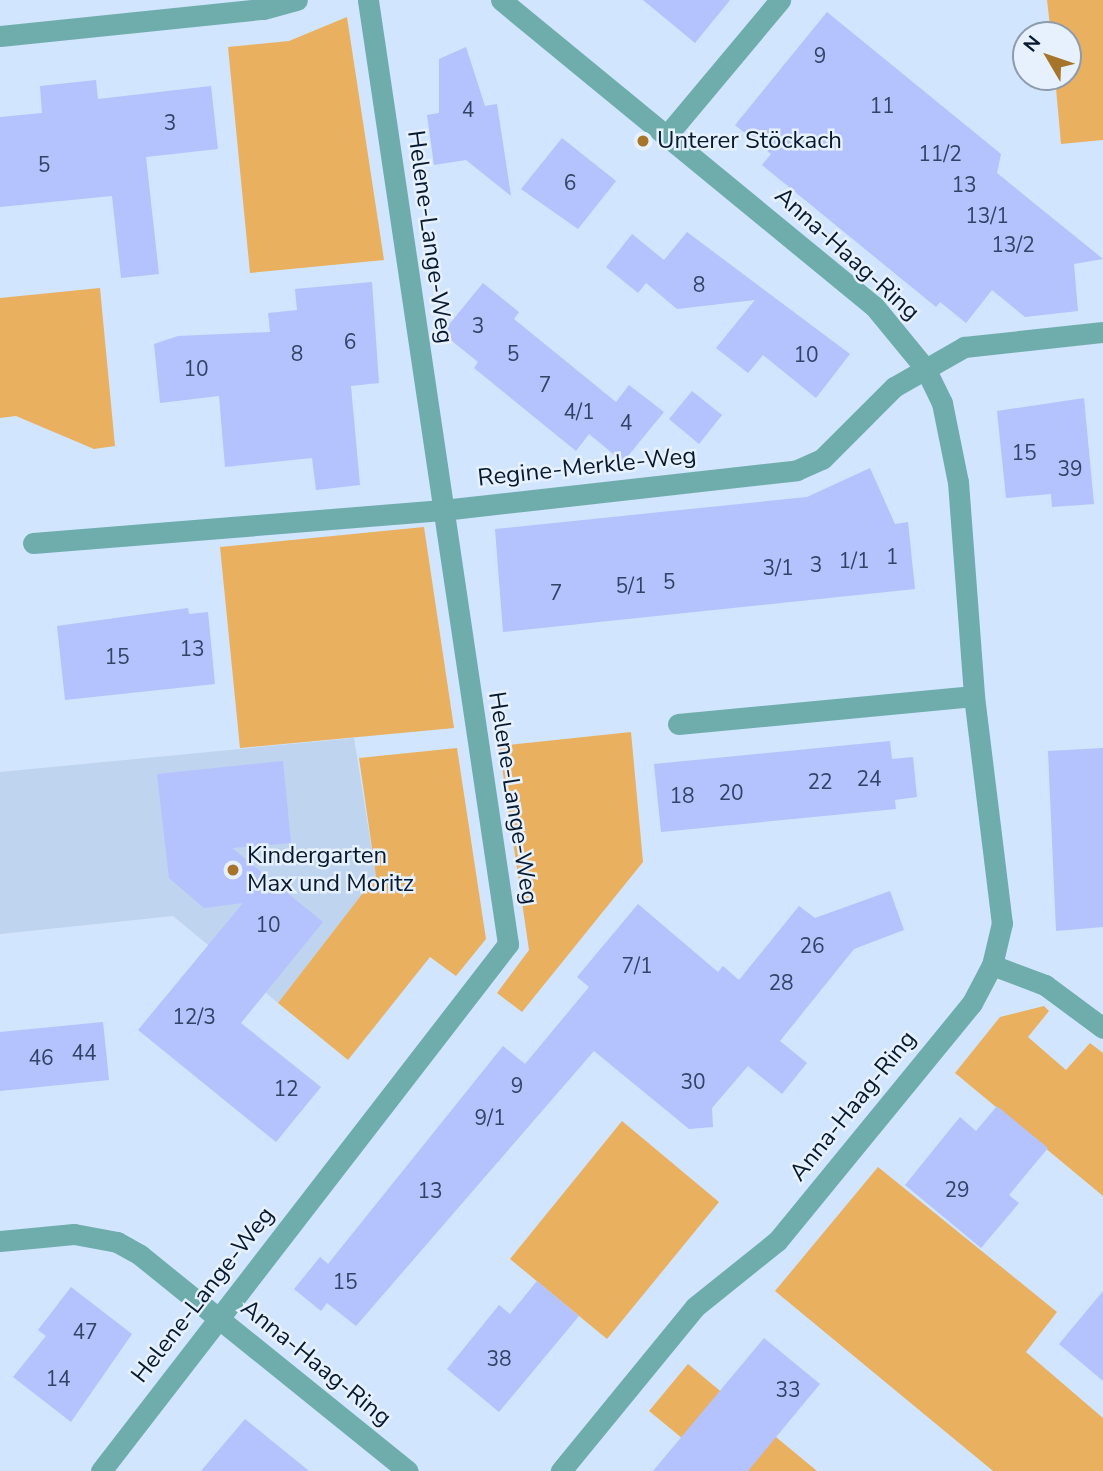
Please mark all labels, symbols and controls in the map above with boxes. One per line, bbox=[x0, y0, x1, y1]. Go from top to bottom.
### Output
north arrow bbox=[1012, 21, 1082, 91]
text: N bbox=[1018, 30, 1047, 58]
house number: 9 bbox=[814, 43, 826, 69]
house number: 11 bbox=[869, 93, 895, 119]
house number: 4 bbox=[462, 97, 474, 123]
house number: 3 bbox=[164, 110, 176, 136]
place label: Unterer Stöckach bbox=[657, 127, 842, 155]
street label: Helene-Lange-Weg bbox=[401, 129, 459, 345]
marker: Unterer Stöckach bbox=[635, 133, 651, 149]
house number: 11/2 bbox=[918, 141, 962, 167]
house number: 5 bbox=[38, 152, 50, 178]
house number: 6 bbox=[564, 170, 576, 196]
house number: 13 bbox=[951, 172, 977, 198]
street label: Anna-Haag-Ring bbox=[769, 181, 925, 327]
house number: 13/1 bbox=[965, 203, 1009, 229]
house number: 13/2 bbox=[991, 232, 1035, 258]
house number: 8 bbox=[693, 272, 705, 298]
house number: 3 bbox=[472, 313, 484, 339]
house number: 6 bbox=[344, 329, 356, 355]
house number: 8 bbox=[291, 341, 303, 367]
house number: 5 bbox=[507, 341, 519, 367]
house number: 10 bbox=[793, 342, 819, 368]
house number: 10 bbox=[183, 356, 209, 382]
house number: 7 bbox=[539, 372, 551, 398]
house number: 4/1 bbox=[563, 399, 595, 425]
house number: 4 bbox=[620, 410, 632, 436]
house number: 15 bbox=[1011, 440, 1037, 466]
street label: Regine-Merkle-Weg bbox=[476, 441, 698, 493]
house number: 39 bbox=[1057, 456, 1083, 482]
house number: 1 bbox=[886, 544, 898, 570]
house number: 1/1 bbox=[838, 548, 870, 574]
house number: 3 bbox=[810, 552, 822, 578]
house number: 3/1 bbox=[762, 555, 794, 581]
house number: 5 bbox=[663, 569, 675, 595]
house number: 5/1 bbox=[615, 573, 647, 599]
house number: 7 bbox=[550, 580, 562, 606]
house number: 13 bbox=[179, 636, 205, 662]
house number: 15 bbox=[104, 644, 130, 670]
street label: Helene-Lange-Weg bbox=[482, 690, 544, 906]
house number: 24 bbox=[856, 766, 882, 792]
house number: 22 bbox=[807, 769, 833, 795]
house number: 20 bbox=[718, 780, 744, 806]
house number: 18 bbox=[669, 783, 695, 809]
place label: Kindergarten Max und Moritz bbox=[247, 842, 414, 898]
marker: Kindergarten Max und Moritz bbox=[225, 862, 241, 878]
house number: 10 bbox=[255, 912, 281, 938]
house number: 26 bbox=[799, 933, 825, 959]
house number: 7/1 bbox=[621, 953, 653, 979]
house number: 28 bbox=[768, 970, 794, 996]
house number: 12/3 bbox=[172, 1004, 216, 1030]
street label: Anna-Haag-Ring bbox=[784, 1025, 922, 1187]
house number: 44 bbox=[71, 1040, 97, 1066]
house number: 46 bbox=[28, 1045, 54, 1071]
house number: 30 bbox=[680, 1069, 706, 1095]
house number: 9 bbox=[511, 1073, 523, 1099]
house number: 12 bbox=[273, 1076, 299, 1102]
house number: 9/1 bbox=[474, 1105, 506, 1131]
house number: 29 bbox=[944, 1177, 970, 1203]
house number: 13 bbox=[417, 1178, 443, 1204]
street label: Helene-Lange-Weg bbox=[125, 1201, 281, 1389]
house number: 15 bbox=[332, 1269, 358, 1295]
street label: Anna-Haag-Ring bbox=[235, 1294, 397, 1432]
house number: 47 bbox=[72, 1319, 98, 1345]
house number: 38 bbox=[486, 1346, 512, 1372]
house number: 14 bbox=[45, 1366, 71, 1392]
house number: 33 bbox=[775, 1377, 801, 1403]

